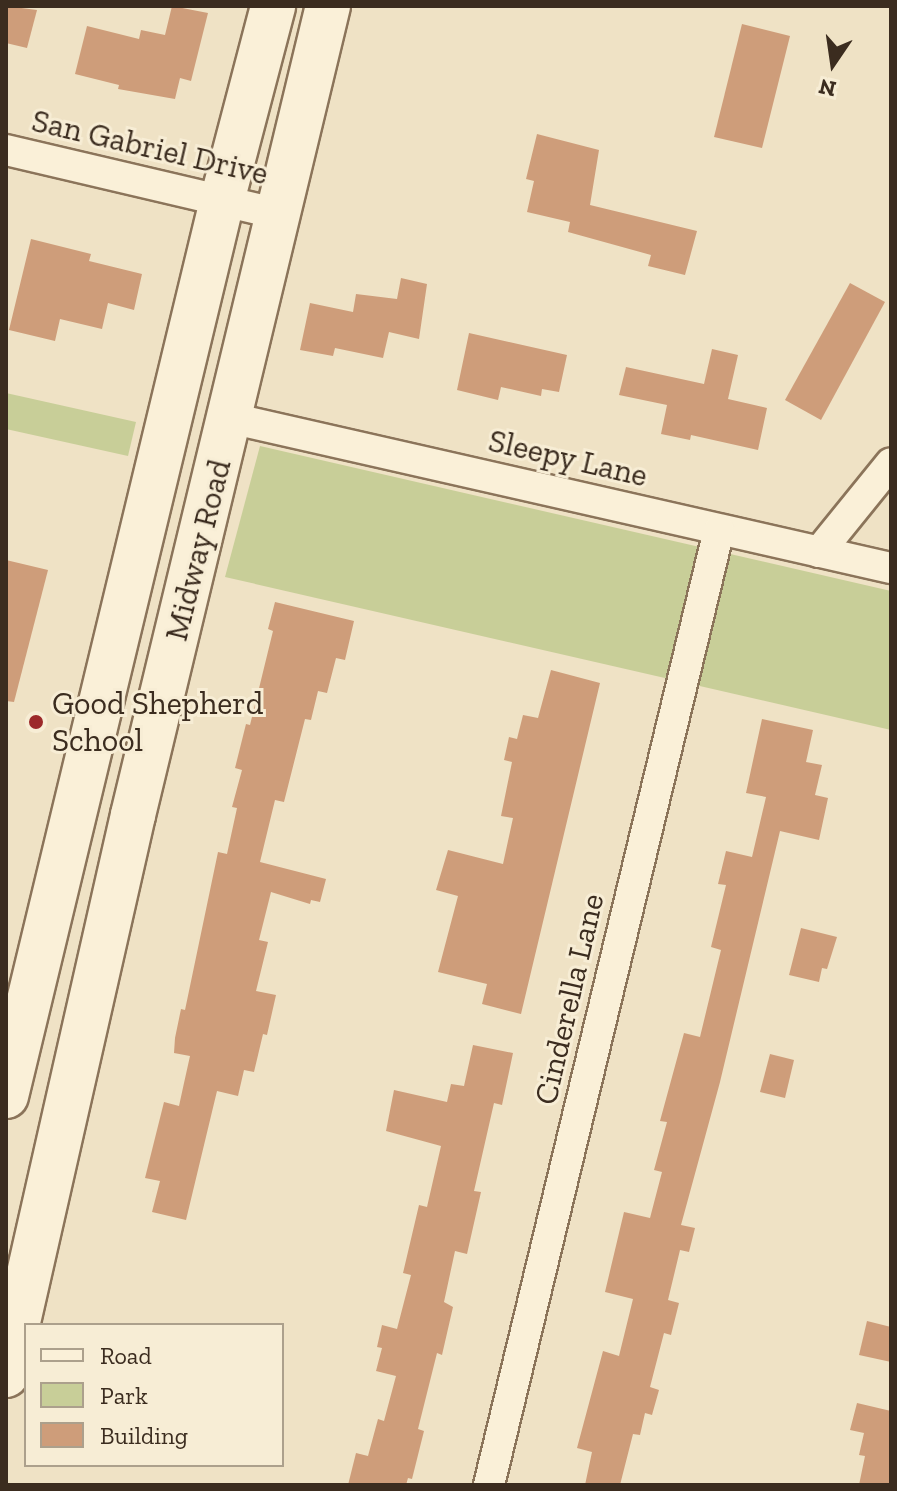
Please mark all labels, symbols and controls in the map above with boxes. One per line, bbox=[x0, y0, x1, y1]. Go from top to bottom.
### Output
north arrow bbox=[793, 24, 873, 104]
text: N bbox=[816, 73, 839, 103]
street label: San Gabriel Drive bbox=[28, 101, 272, 193]
street label: Sleepy Lane bbox=[484, 421, 652, 495]
street label: Midway Road bbox=[157, 455, 239, 645]
place label: Good Shepherd School bbox=[52, 685, 263, 760]
marker: Good Shepherd School bbox=[27, 713, 45, 731]
street label: Cinderella Lane bbox=[526, 890, 612, 1108]
legend bbox=[24, 1323, 284, 1467]
text: Road bbox=[100, 1341, 152, 1370]
text: Park bbox=[100, 1381, 148, 1410]
text: Building bbox=[100, 1421, 188, 1450]

